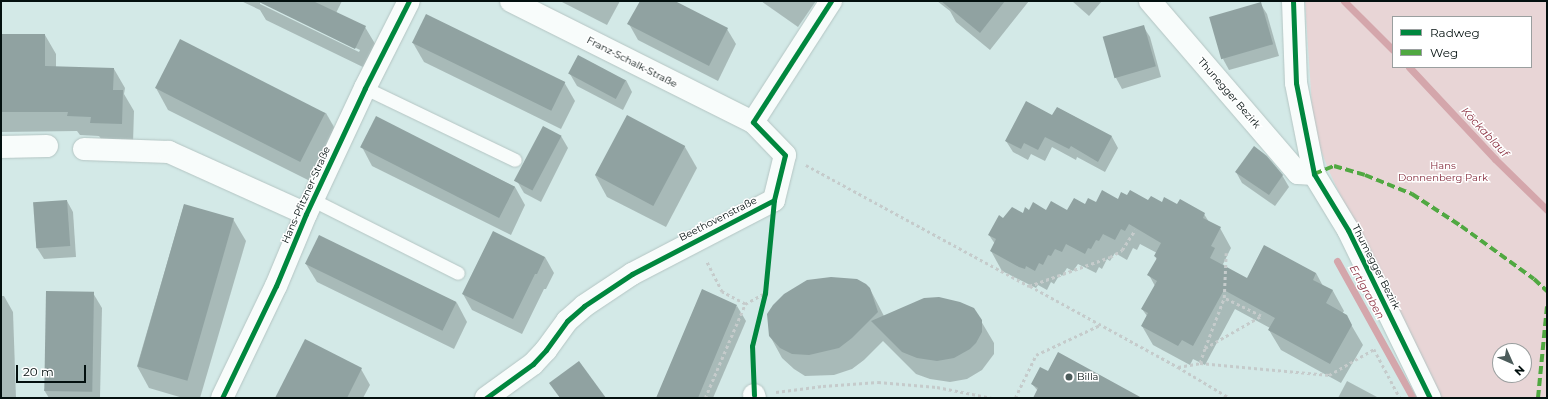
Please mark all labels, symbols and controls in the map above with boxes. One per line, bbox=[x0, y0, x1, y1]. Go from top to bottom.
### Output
legend bbox=[1392, 16, 1532, 68]
text: Radweg bbox=[1430, 25, 1480, 40]
street label: Franz-Schalk-Straße bbox=[585, 34, 679, 90]
text: Weg bbox=[1430, 45, 1458, 60]
street label: Thunegger Bezirk bbox=[1195, 55, 1263, 131]
water label: Köckablauf bbox=[1459, 104, 1511, 160]
street label: Hans-Pfitzner-Straße bbox=[279, 145, 333, 245]
park label: Hans Donnenberg Park bbox=[1398, 159, 1488, 182]
street label: Beethovenstraße bbox=[677, 194, 759, 244]
street label: Thumegger Bezirk bbox=[1349, 223, 1403, 311]
water label: Ertlgraben bbox=[1347, 262, 1387, 322]
north arrow bbox=[1492, 343, 1532, 383]
scale bar bbox=[18, 357, 88, 383]
text: N bbox=[1512, 363, 1528, 379]
text: 20 m bbox=[23, 364, 54, 379]
place label: Billa bbox=[1077, 371, 1099, 383]
marker: Billa bbox=[1064, 372, 1074, 382]

